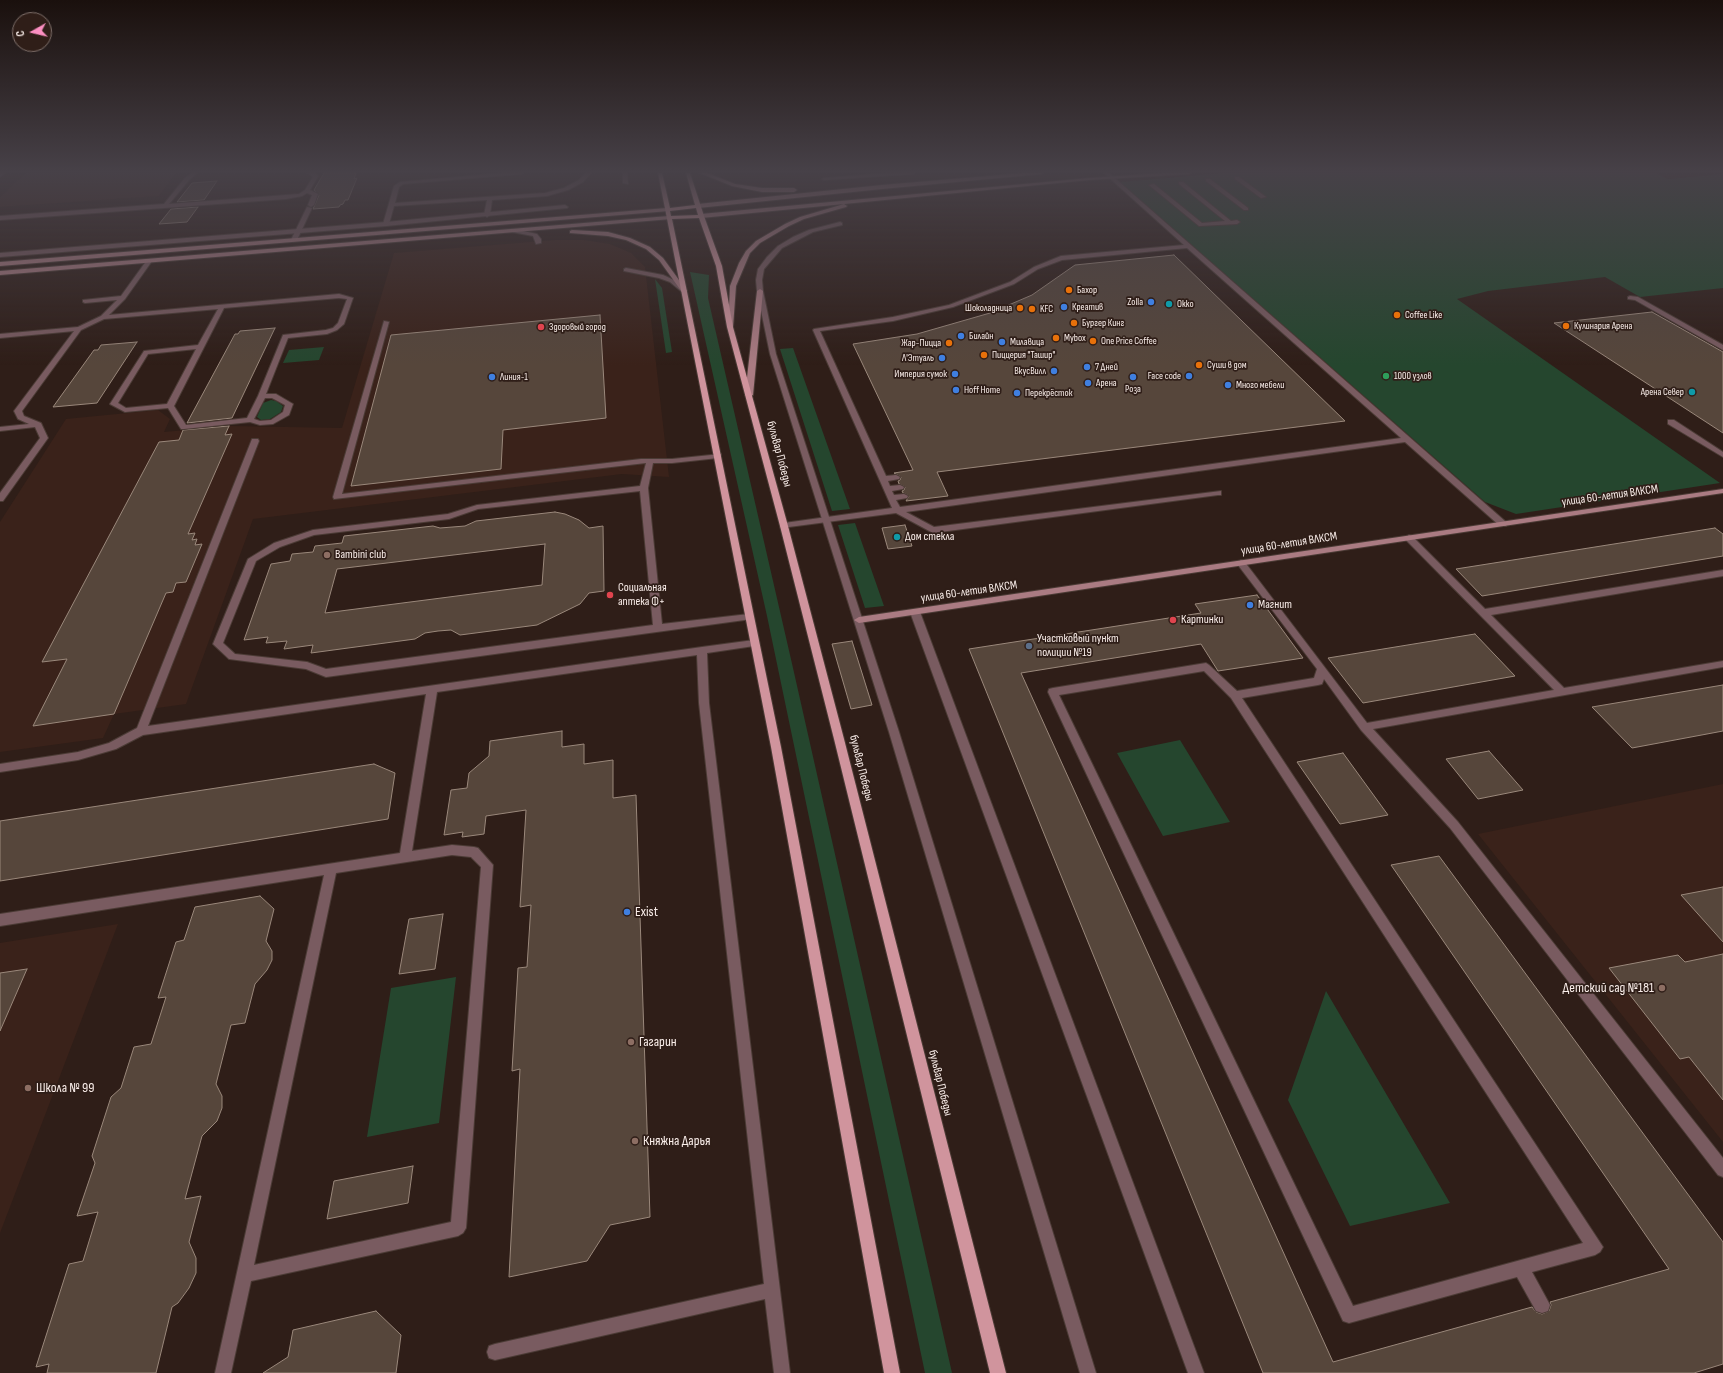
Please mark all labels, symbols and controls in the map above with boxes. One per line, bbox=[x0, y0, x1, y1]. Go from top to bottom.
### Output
north arrow bbox=[12, 12, 52, 52]
text: С bbox=[14, 30, 27, 37]
place label: Бахор bbox=[1077, 284, 1097, 296]
marker: Бахор bbox=[1064, 285, 1074, 295]
place label: Zolla bbox=[1127, 296, 1143, 308]
marker: Zolla bbox=[1146, 297, 1156, 307]
place label: Okko bbox=[1177, 298, 1194, 310]
marker: Okko bbox=[1164, 299, 1174, 309]
place label: Креатив bbox=[1072, 301, 1103, 313]
place label: Шоколадница bbox=[965, 302, 1012, 314]
marker: Креатив bbox=[1059, 302, 1069, 312]
marker: Шоколадница bbox=[1015, 303, 1025, 313]
place label: KFC bbox=[1040, 303, 1053, 315]
marker: KFC bbox=[1027, 304, 1037, 314]
place label: Coffee Like bbox=[1405, 309, 1442, 321]
marker: Coffee Like bbox=[1392, 310, 1402, 320]
place label: Бургер Кинг bbox=[1082, 317, 1124, 329]
marker: Бургер Кинг bbox=[1069, 318, 1079, 328]
place label: Кулинария Арена bbox=[1574, 320, 1632, 332]
place label: Здоровый город bbox=[549, 321, 606, 333]
marker: Кулинария Арена bbox=[1561, 321, 1571, 331]
marker: Здоровый город bbox=[536, 322, 546, 332]
place label: Билайн bbox=[969, 330, 993, 342]
marker: Билайн bbox=[956, 331, 966, 341]
place label: Mybox bbox=[1064, 332, 1086, 344]
marker: Mybox bbox=[1051, 333, 1061, 343]
place label: One Price Coffee bbox=[1101, 335, 1157, 347]
place label: Милавица bbox=[1010, 336, 1044, 348]
marker: One Price Coffee bbox=[1088, 336, 1098, 346]
place label: Жар-Пицца bbox=[901, 337, 941, 349]
marker: Милавица bbox=[997, 337, 1007, 347]
marker: Жар-Пицца bbox=[944, 338, 954, 348]
place label: Пиццерия "Ташир" bbox=[992, 349, 1055, 361]
marker: Пиццерия "Ташир" bbox=[979, 350, 989, 360]
place label: Л'Этуаль bbox=[902, 352, 934, 364]
marker: Л'Этуаль bbox=[937, 353, 947, 363]
place label: Суши в дом bbox=[1207, 359, 1247, 371]
marker: Суши в дом bbox=[1194, 360, 1204, 370]
place label: 7 Дней bbox=[1095, 361, 1118, 373]
marker: 7 Дней bbox=[1082, 362, 1092, 372]
place label: ВкусВилл bbox=[1014, 365, 1046, 377]
marker: ВкусВилл bbox=[1049, 366, 1059, 376]
place label: Империя сумок bbox=[894, 368, 947, 380]
marker: Империя сумок bbox=[950, 369, 960, 379]
place label: Face code bbox=[1148, 370, 1181, 382]
place label: 1000 узлов bbox=[1394, 370, 1432, 382]
place label: Линия-1 bbox=[500, 371, 528, 383]
marker: Face code bbox=[1184, 371, 1194, 381]
marker: 1000 узлов bbox=[1381, 371, 1391, 381]
marker: Линия-1 bbox=[487, 372, 497, 382]
marker: Роза bbox=[1128, 372, 1138, 382]
place label: Арена bbox=[1096, 377, 1117, 389]
marker: Арена bbox=[1083, 378, 1093, 388]
place label: Много мебели bbox=[1236, 379, 1284, 391]
marker: Много мебели bbox=[1223, 380, 1233, 390]
place label: Роза bbox=[1125, 383, 1141, 395]
place label: Hoff Home bbox=[964, 384, 1000, 396]
marker: Hoff Home bbox=[951, 385, 961, 395]
place label: Арена Север bbox=[1641, 386, 1684, 398]
place label: Перекрёсток bbox=[1025, 387, 1072, 399]
marker: Арена Север bbox=[1687, 387, 1697, 397]
marker: Перекрёсток bbox=[1012, 388, 1022, 398]
street label: бульвар Победы bbox=[763, 420, 795, 488]
street label: улица 60-летия ВЛКСМ bbox=[1561, 482, 1659, 510]
street label: улица 60-летия ВЛКСМ bbox=[1240, 529, 1338, 559]
place label: Дом стекла bbox=[905, 530, 954, 544]
marker: Дом стекла bbox=[892, 532, 902, 542]
place label: Bambini club bbox=[335, 548, 386, 562]
marker: Bambini club bbox=[322, 550, 332, 560]
street label: улица 60-летия ВЛКСМ bbox=[920, 578, 1018, 606]
place label: Социальная аптека Ф+ bbox=[618, 581, 667, 609]
marker: Социальная аптека Ф+ bbox=[605, 590, 615, 600]
place label: Магнит bbox=[1258, 598, 1292, 612]
marker: Магнит bbox=[1245, 600, 1255, 610]
place label: Картинки bbox=[1181, 613, 1223, 627]
marker: Картинки bbox=[1168, 615, 1178, 625]
place label: Участковый пункт полиции №19 bbox=[1037, 632, 1119, 660]
marker: Участковый пункт полиции №19 bbox=[1024, 641, 1034, 651]
street label: бульвар Победы bbox=[846, 733, 876, 803]
place label: Exist bbox=[635, 904, 658, 920]
marker: Exist bbox=[622, 907, 632, 917]
place label: Детский сад №181 bbox=[1563, 980, 1654, 996]
marker: Детский сад №181 bbox=[1657, 983, 1667, 993]
place label: Гагарин bbox=[639, 1034, 677, 1050]
marker: Гагарин bbox=[626, 1037, 636, 1047]
street label: бульвар Победы bbox=[925, 1048, 955, 1118]
place label: Школа № 99 bbox=[36, 1080, 94, 1096]
marker: Школа № 99 bbox=[23, 1083, 33, 1093]
place label: Княжна Дарья bbox=[643, 1133, 710, 1149]
marker: Княжна Дарья bbox=[630, 1136, 640, 1146]

